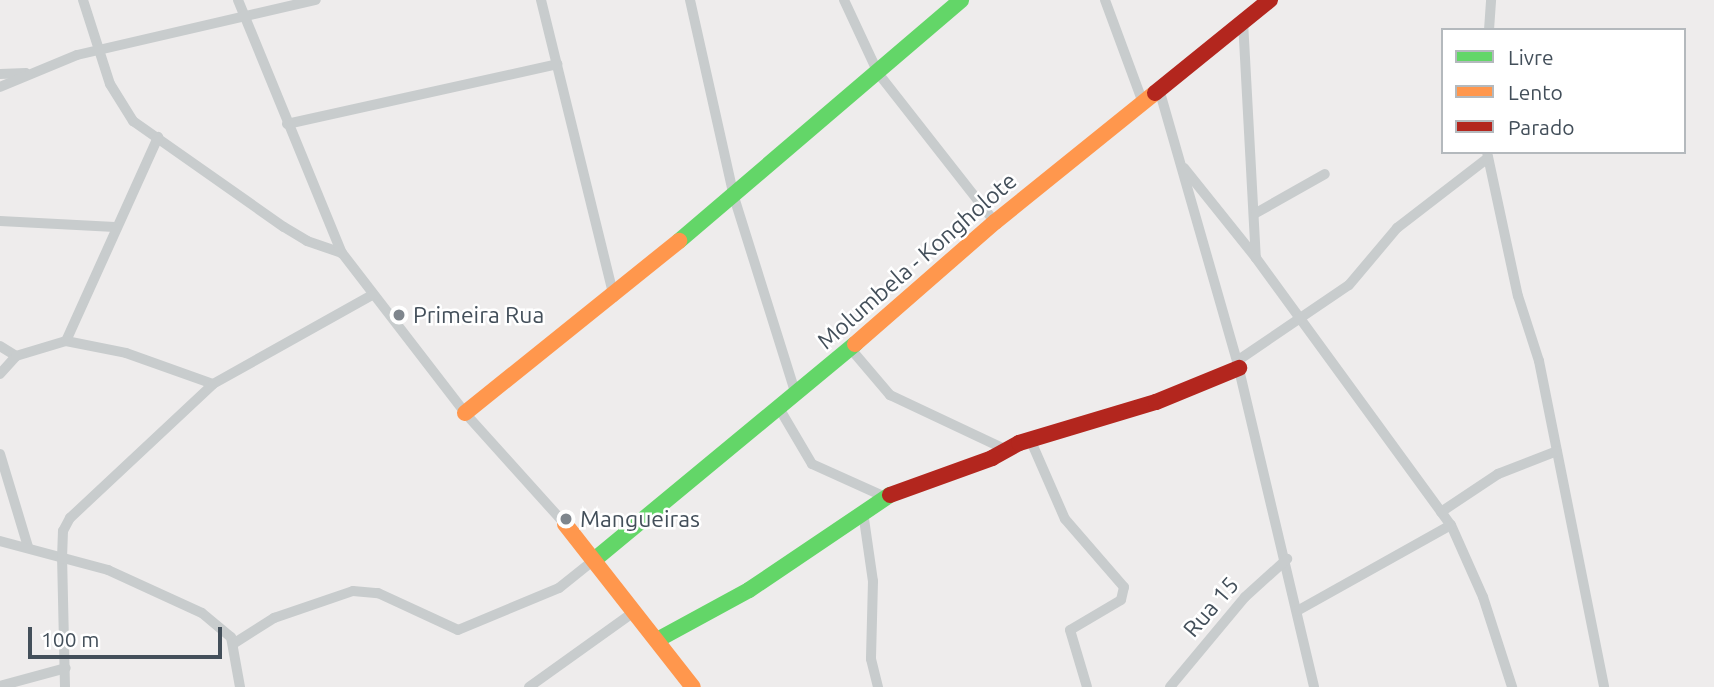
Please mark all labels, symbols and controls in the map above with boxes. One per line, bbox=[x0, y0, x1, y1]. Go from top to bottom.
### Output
legend bbox=[1441, 28, 1686, 154]
text: Livre bbox=[1508, 45, 1554, 69]
text: Lento bbox=[1508, 80, 1563, 104]
text: Parado bbox=[1508, 115, 1574, 139]
street label: Molumbela - Kongholote bbox=[812, 167, 1022, 355]
place label: Primeira Rua bbox=[413, 301, 544, 329]
marker: Primeira Rua bbox=[391, 307, 407, 323]
place label: Mangueiras bbox=[580, 505, 700, 533]
marker: Mangueiras bbox=[558, 511, 574, 527]
street label: Rua 15 bbox=[1177, 571, 1245, 643]
scale bar bbox=[32, 614, 226, 658]
text: 100 m bbox=[41, 627, 99, 651]

